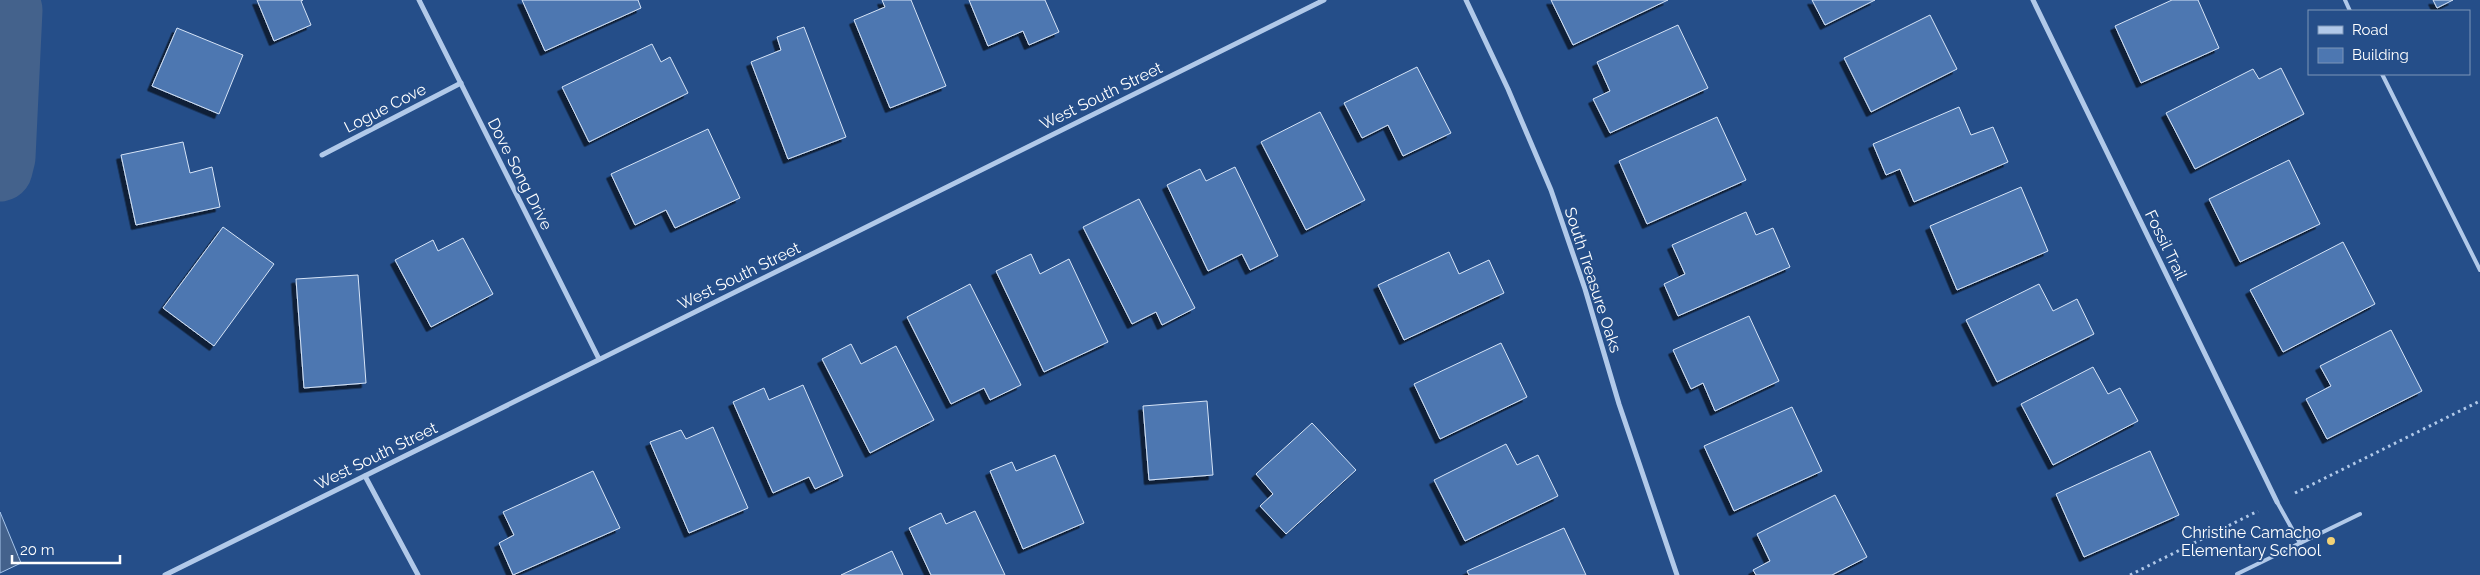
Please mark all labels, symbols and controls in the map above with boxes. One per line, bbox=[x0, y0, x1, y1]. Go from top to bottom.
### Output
legend bbox=[2308, 10, 2470, 75]
text: Road bbox=[2352, 21, 2388, 39]
text: Building bbox=[2352, 46, 2409, 64]
street label: West South Street bbox=[1037, 58, 1166, 134]
street label: Logue Cove bbox=[341, 79, 429, 137]
street label: Dove Song Drive bbox=[484, 115, 556, 233]
street label: South Treasure Oaks bbox=[1561, 205, 1626, 355]
street label: Fossil Trail bbox=[2141, 207, 2191, 284]
street label: West South Street bbox=[675, 238, 804, 314]
street label: West South Street bbox=[312, 418, 441, 494]
place label: Christine Camacho Elementary School bbox=[2181, 523, 2322, 560]
scale bar bbox=[12, 532, 120, 564]
marker: Christine Camacho Elementary School bbox=[2325, 535, 2337, 547]
text: 20 m bbox=[20, 541, 55, 559]

